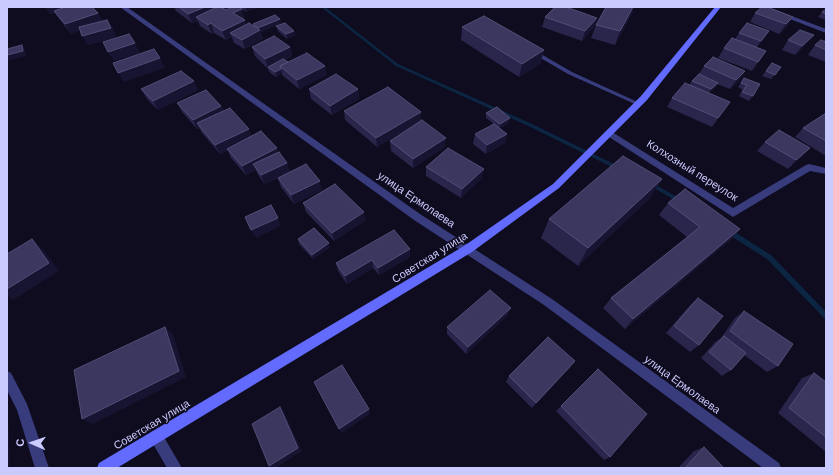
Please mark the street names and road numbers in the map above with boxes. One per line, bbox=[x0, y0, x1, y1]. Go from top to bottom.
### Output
street label: Колхозный переулок bbox=[644, 138, 740, 204]
street label: улица Ермолаева bbox=[375, 169, 457, 231]
street label: Советская улица bbox=[390, 230, 470, 286]
street label: улица Ермолаева bbox=[641, 353, 723, 417]
street label: Советская улица bbox=[112, 397, 192, 453]

